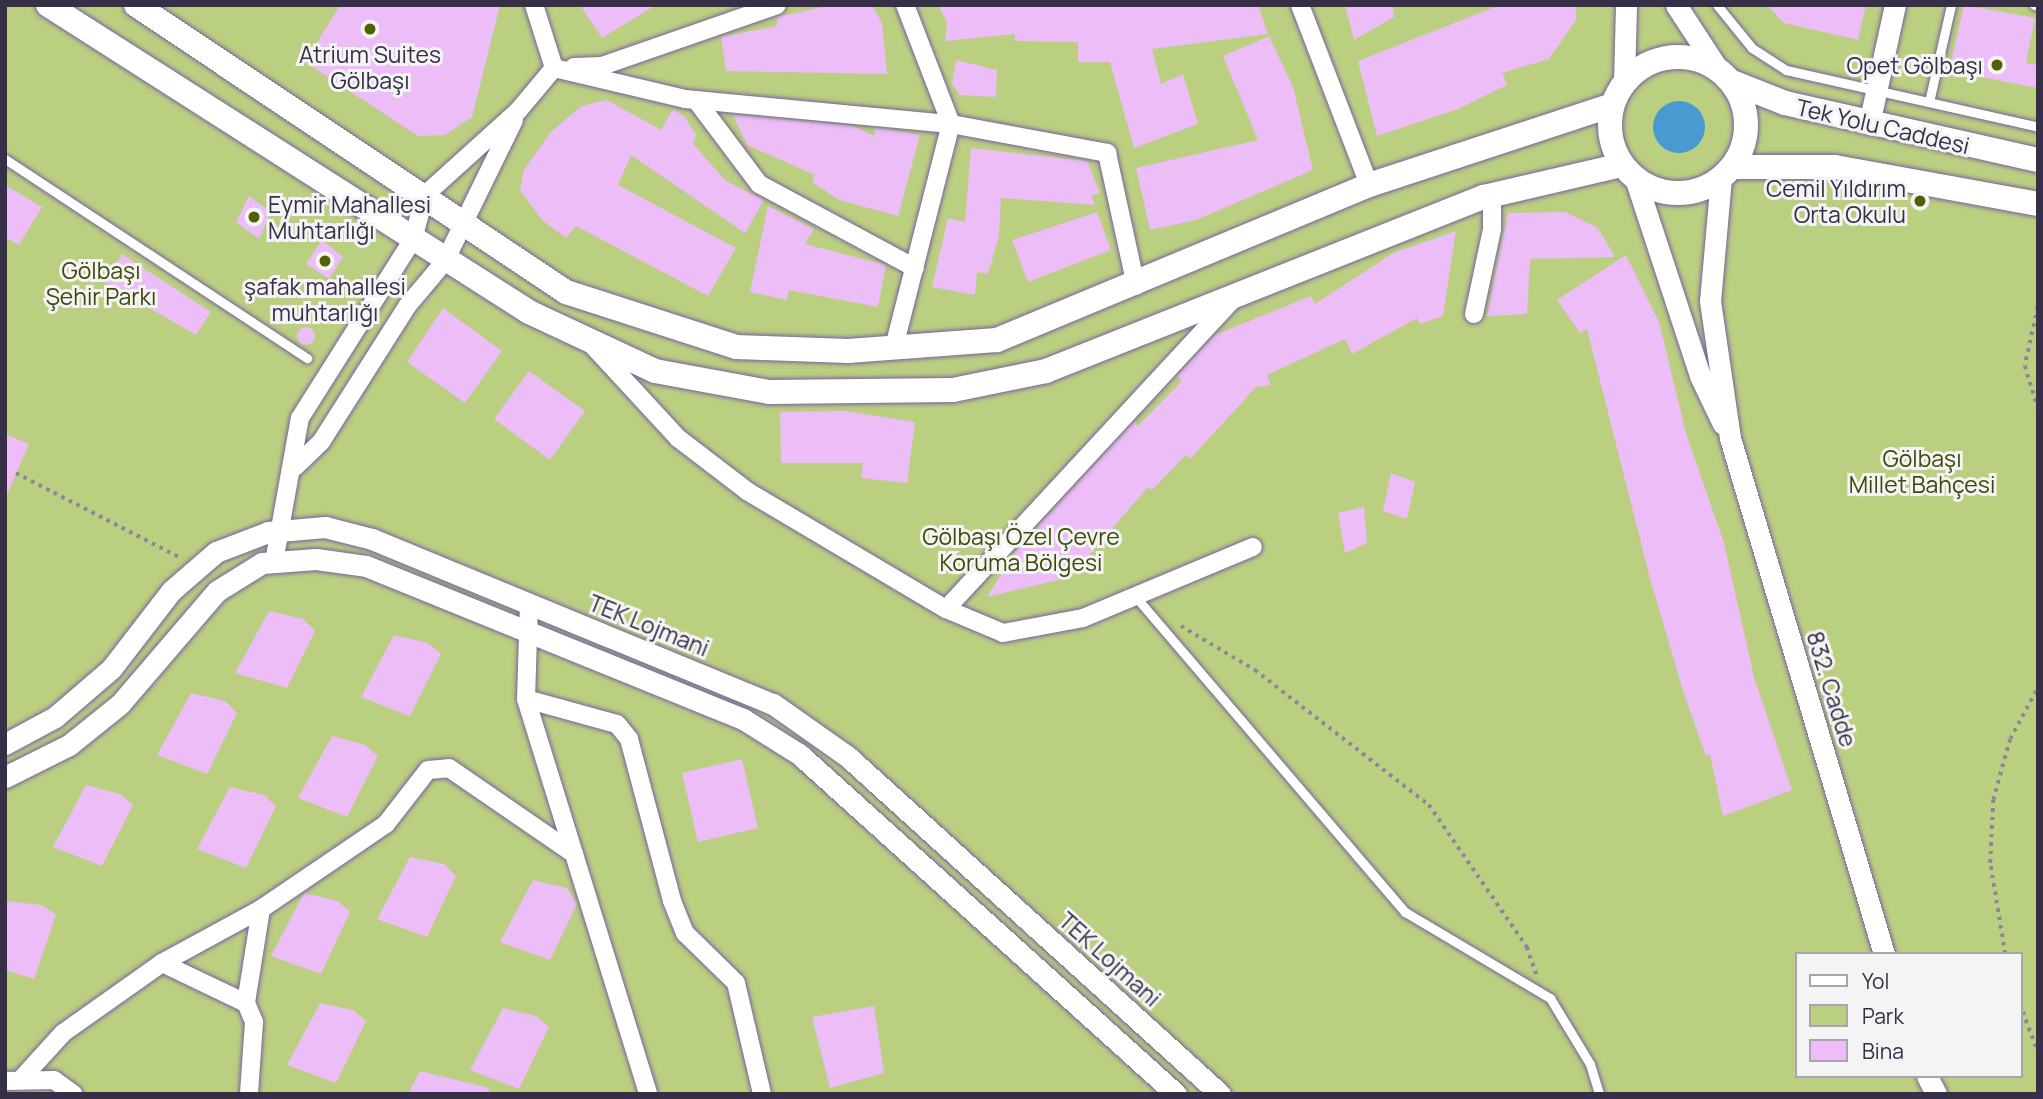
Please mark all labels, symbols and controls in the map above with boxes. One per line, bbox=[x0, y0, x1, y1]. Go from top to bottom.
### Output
marker: Atrium Suites Gölbaşı bbox=[362, 21, 378, 37]
place label: Atrium Suites Gölbaşı bbox=[299, 40, 441, 94]
place label: Opet Gölbaşı bbox=[1846, 51, 1983, 79]
marker: Opet Gölbaşı bbox=[1989, 57, 2005, 73]
street label: Tek Yolu Caddesi bbox=[1794, 93, 1972, 159]
place label: Cemil Yıldırım Orta Okulu bbox=[1766, 174, 1906, 228]
place label: Eymir Mahallesi Muhtarlığı bbox=[268, 190, 431, 244]
marker: Cemil Yıldırım Orta Okulu bbox=[1912, 193, 1928, 209]
marker: Eymir Mahallesi Muhtarlığı bbox=[246, 209, 262, 225]
marker: şafak mahallesi muhtarlığı bbox=[317, 253, 333, 269]
park label: Gölbaşı Şehir Parkı bbox=[46, 256, 156, 310]
place label: şafak mahallesi muhtarlığı bbox=[244, 272, 406, 326]
park label: Gölbaşı Millet Bahçesi bbox=[1849, 444, 1995, 498]
park label: Gölbaşı Özel Çevre Koruma Bölgesi bbox=[922, 522, 1120, 576]
street label: TEK Lojmani bbox=[585, 588, 713, 662]
street label: 832. Cadde bbox=[1801, 628, 1863, 750]
street label: TEK Lojmani bbox=[1053, 906, 1167, 1012]
legend bbox=[1794, 952, 2022, 1078]
text: Yol bbox=[1862, 967, 1889, 995]
text: Park bbox=[1862, 1002, 1904, 1030]
text: Bina bbox=[1862, 1037, 1904, 1065]

